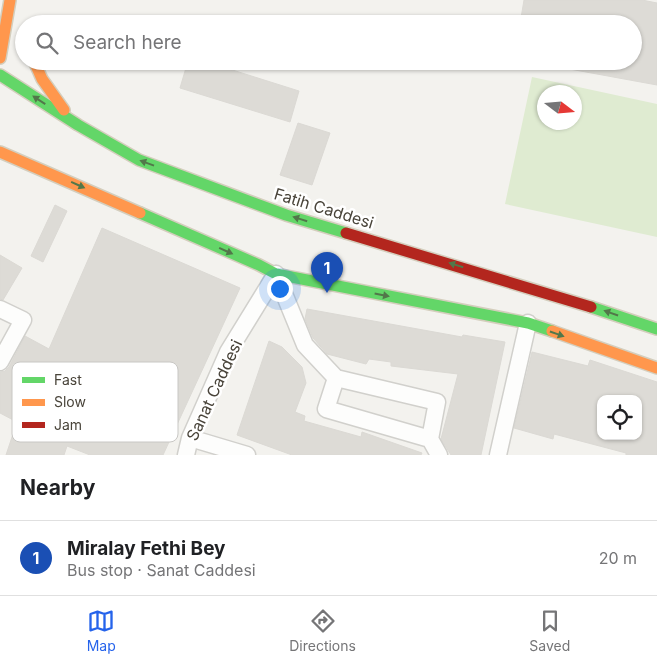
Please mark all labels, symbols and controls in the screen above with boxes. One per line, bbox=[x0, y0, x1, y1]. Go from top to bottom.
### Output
search box bbox=[15, 15, 642, 70]
icon: search bbox=[33, 29, 61, 57]
text: Search here bbox=[73, 31, 182, 54]
north arrow bbox=[537, 85, 582, 130]
one-way arrow bbox=[32, 95, 45, 104]
one-way arrow bbox=[140, 159, 155, 166]
one-way arrow bbox=[71, 181, 85, 189]
street label: Fatih Caddesi bbox=[272, 183, 376, 233]
one-way arrow bbox=[292, 214, 307, 222]
one-way arrow bbox=[219, 247, 233, 255]
pin: 1 bbox=[311, 252, 343, 293]
one-way arrow bbox=[448, 261, 463, 269]
your location bbox=[267, 276, 293, 302]
one-way arrow bbox=[374, 291, 390, 299]
one-way arrow bbox=[603, 309, 618, 317]
one-way arrow bbox=[550, 330, 565, 338]
street label: Sanat Caddesi bbox=[182, 336, 246, 444]
legend bbox=[12, 362, 178, 442]
text: Fast bbox=[54, 371, 82, 388]
text: Slow bbox=[54, 393, 86, 410]
map controls bbox=[597, 395, 642, 440]
button: locate bbox=[597, 395, 642, 440]
text: Jam bbox=[54, 416, 82, 433]
text: Nearby bbox=[20, 475, 95, 500]
text: Miralay Fethi Bey bbox=[67, 537, 226, 560]
text: 1 bbox=[33, 548, 39, 568]
text: 20 m bbox=[599, 548, 637, 568]
text: Bus stop · Sanat Caddesi bbox=[67, 560, 256, 580]
tab: Map bbox=[87, 607, 116, 654]
tab: Directions bbox=[289, 607, 356, 654]
tab: Saved bbox=[529, 607, 570, 654]

